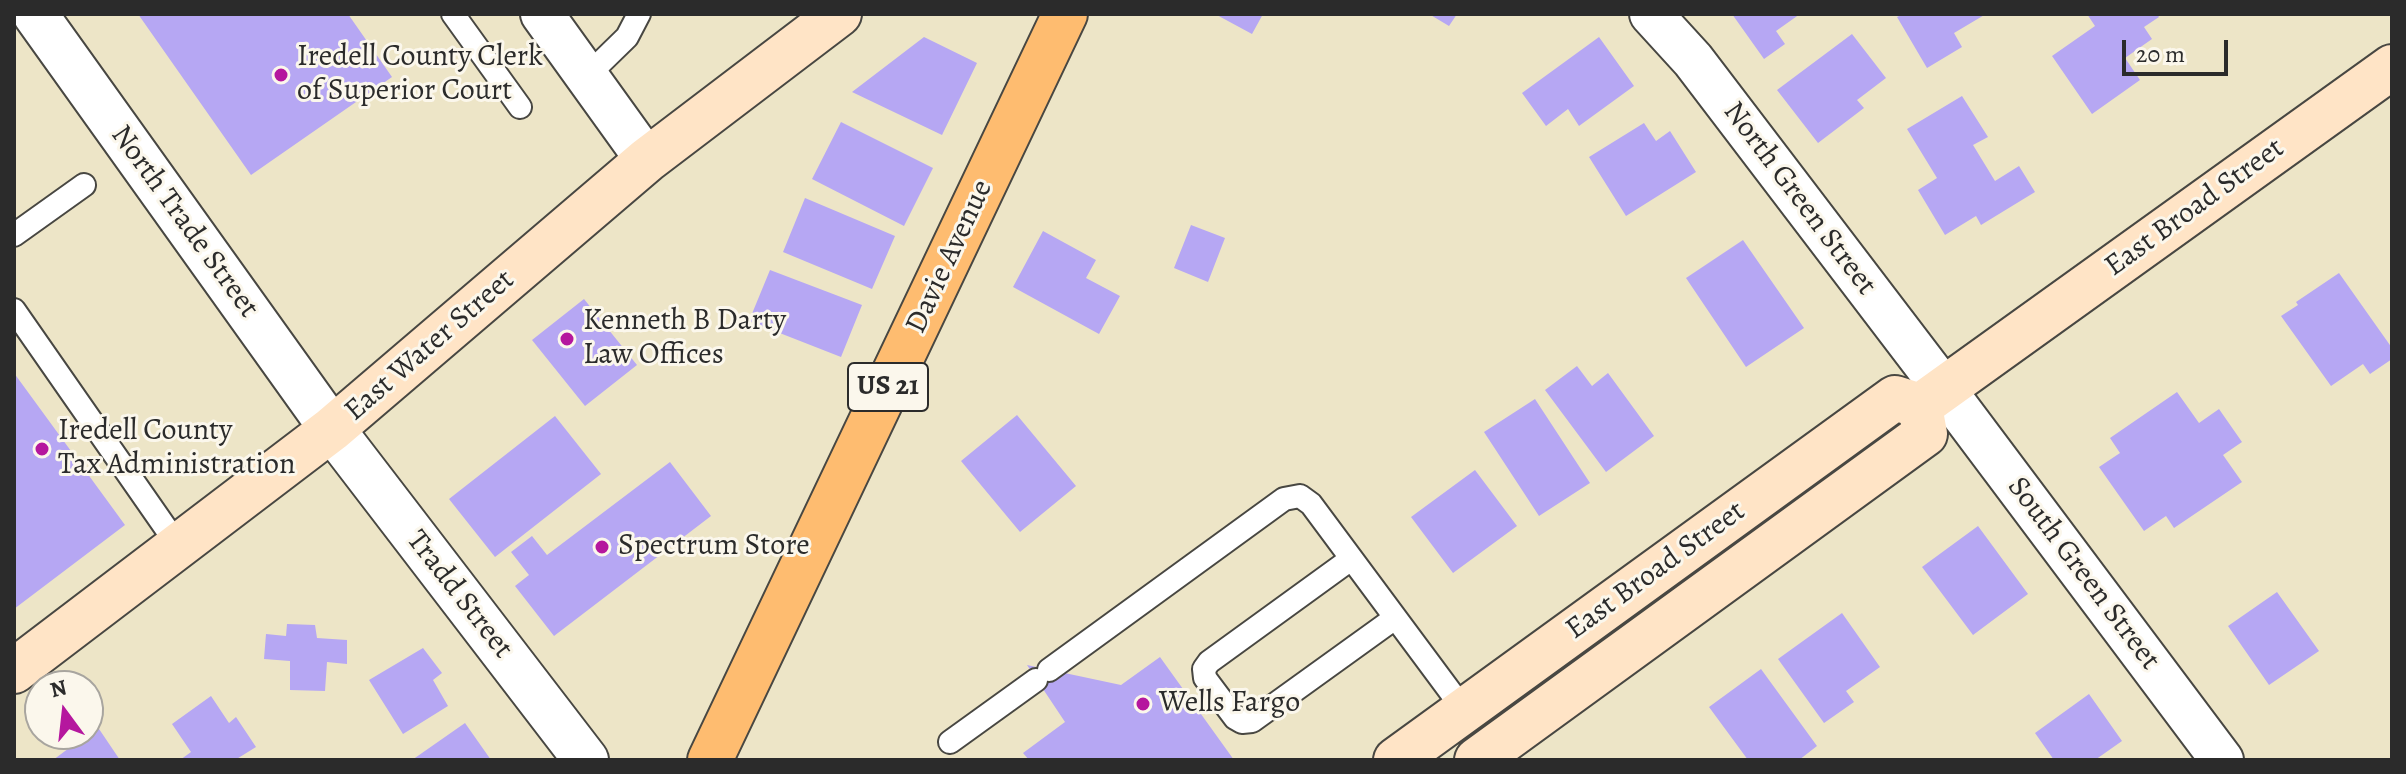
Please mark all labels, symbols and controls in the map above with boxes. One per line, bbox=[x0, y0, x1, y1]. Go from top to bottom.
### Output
scale bar bbox=[2126, 24, 2232, 74]
text: 20 m bbox=[2136, 38, 2185, 70]
place label: Iredell County Clerk of Superior Court bbox=[297, 40, 543, 110]
marker: Iredell County Clerk of Superior Court bbox=[272, 66, 290, 84]
street label: North Green Street bbox=[1715, 95, 1883, 303]
street label: North Trade Street bbox=[102, 119, 266, 325]
street label: East Broad Street bbox=[2098, 131, 2292, 285]
street label: Davie Avenue bbox=[899, 175, 1001, 339]
street label: East Water Street bbox=[338, 263, 522, 429]
place label: Kenneth B Darty Law Offices bbox=[583, 304, 786, 374]
marker: Kenneth B Darty Law Offices bbox=[558, 330, 576, 348]
road number: US 21 bbox=[848, 363, 928, 411]
place label: Iredell County Tax Administration bbox=[58, 414, 295, 484]
marker: Iredell County Tax Administration bbox=[33, 440, 51, 458]
street label: South Green Street bbox=[1999, 471, 2167, 677]
street label: East Broad Street bbox=[1559, 494, 1753, 648]
street label: Tradd Street bbox=[398, 524, 520, 666]
place label: Spectrum Store bbox=[618, 529, 810, 565]
marker: Spectrum Store bbox=[593, 538, 611, 556]
north arrow bbox=[24, 670, 104, 750]
text: N bbox=[47, 672, 70, 705]
place label: Wells Fargo bbox=[1159, 686, 1300, 722]
marker: Wells Fargo bbox=[1134, 695, 1152, 713]

